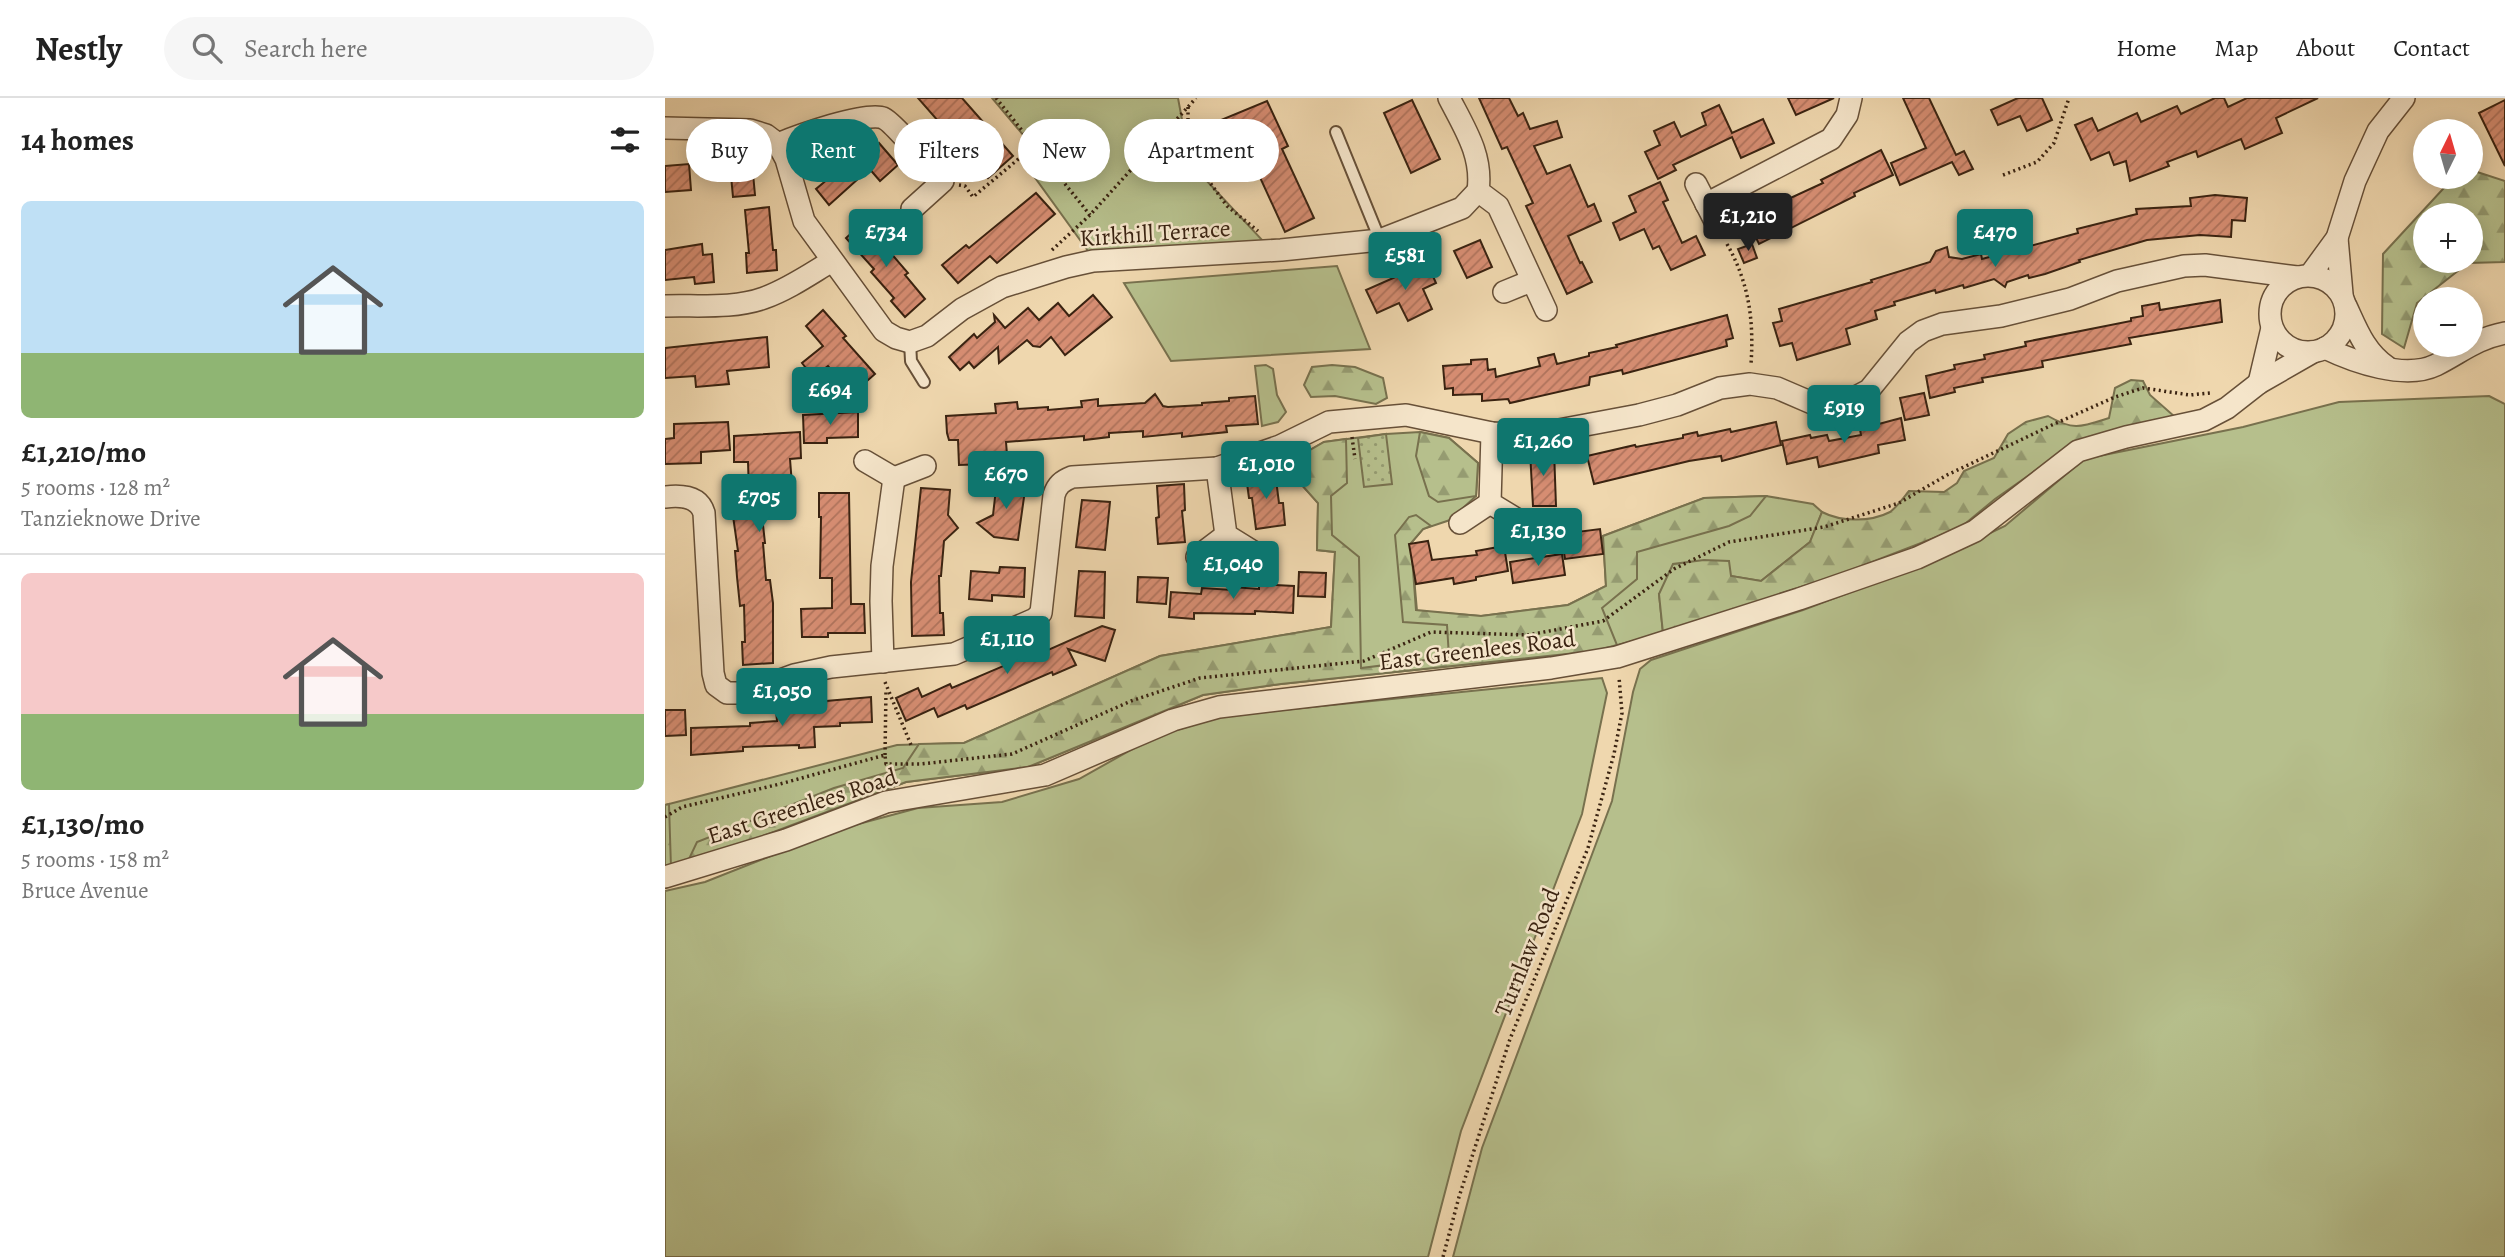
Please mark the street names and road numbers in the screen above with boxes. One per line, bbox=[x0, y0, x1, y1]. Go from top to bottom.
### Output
street label: Kirkhill Terrace bbox=[1078, 212, 1232, 254]
street label: East Greenlees Road bbox=[1377, 622, 1577, 678]
street label: East Greenlees Road bbox=[703, 760, 901, 852]
street label: Turnlaw Road bbox=[1487, 883, 1567, 1021]

